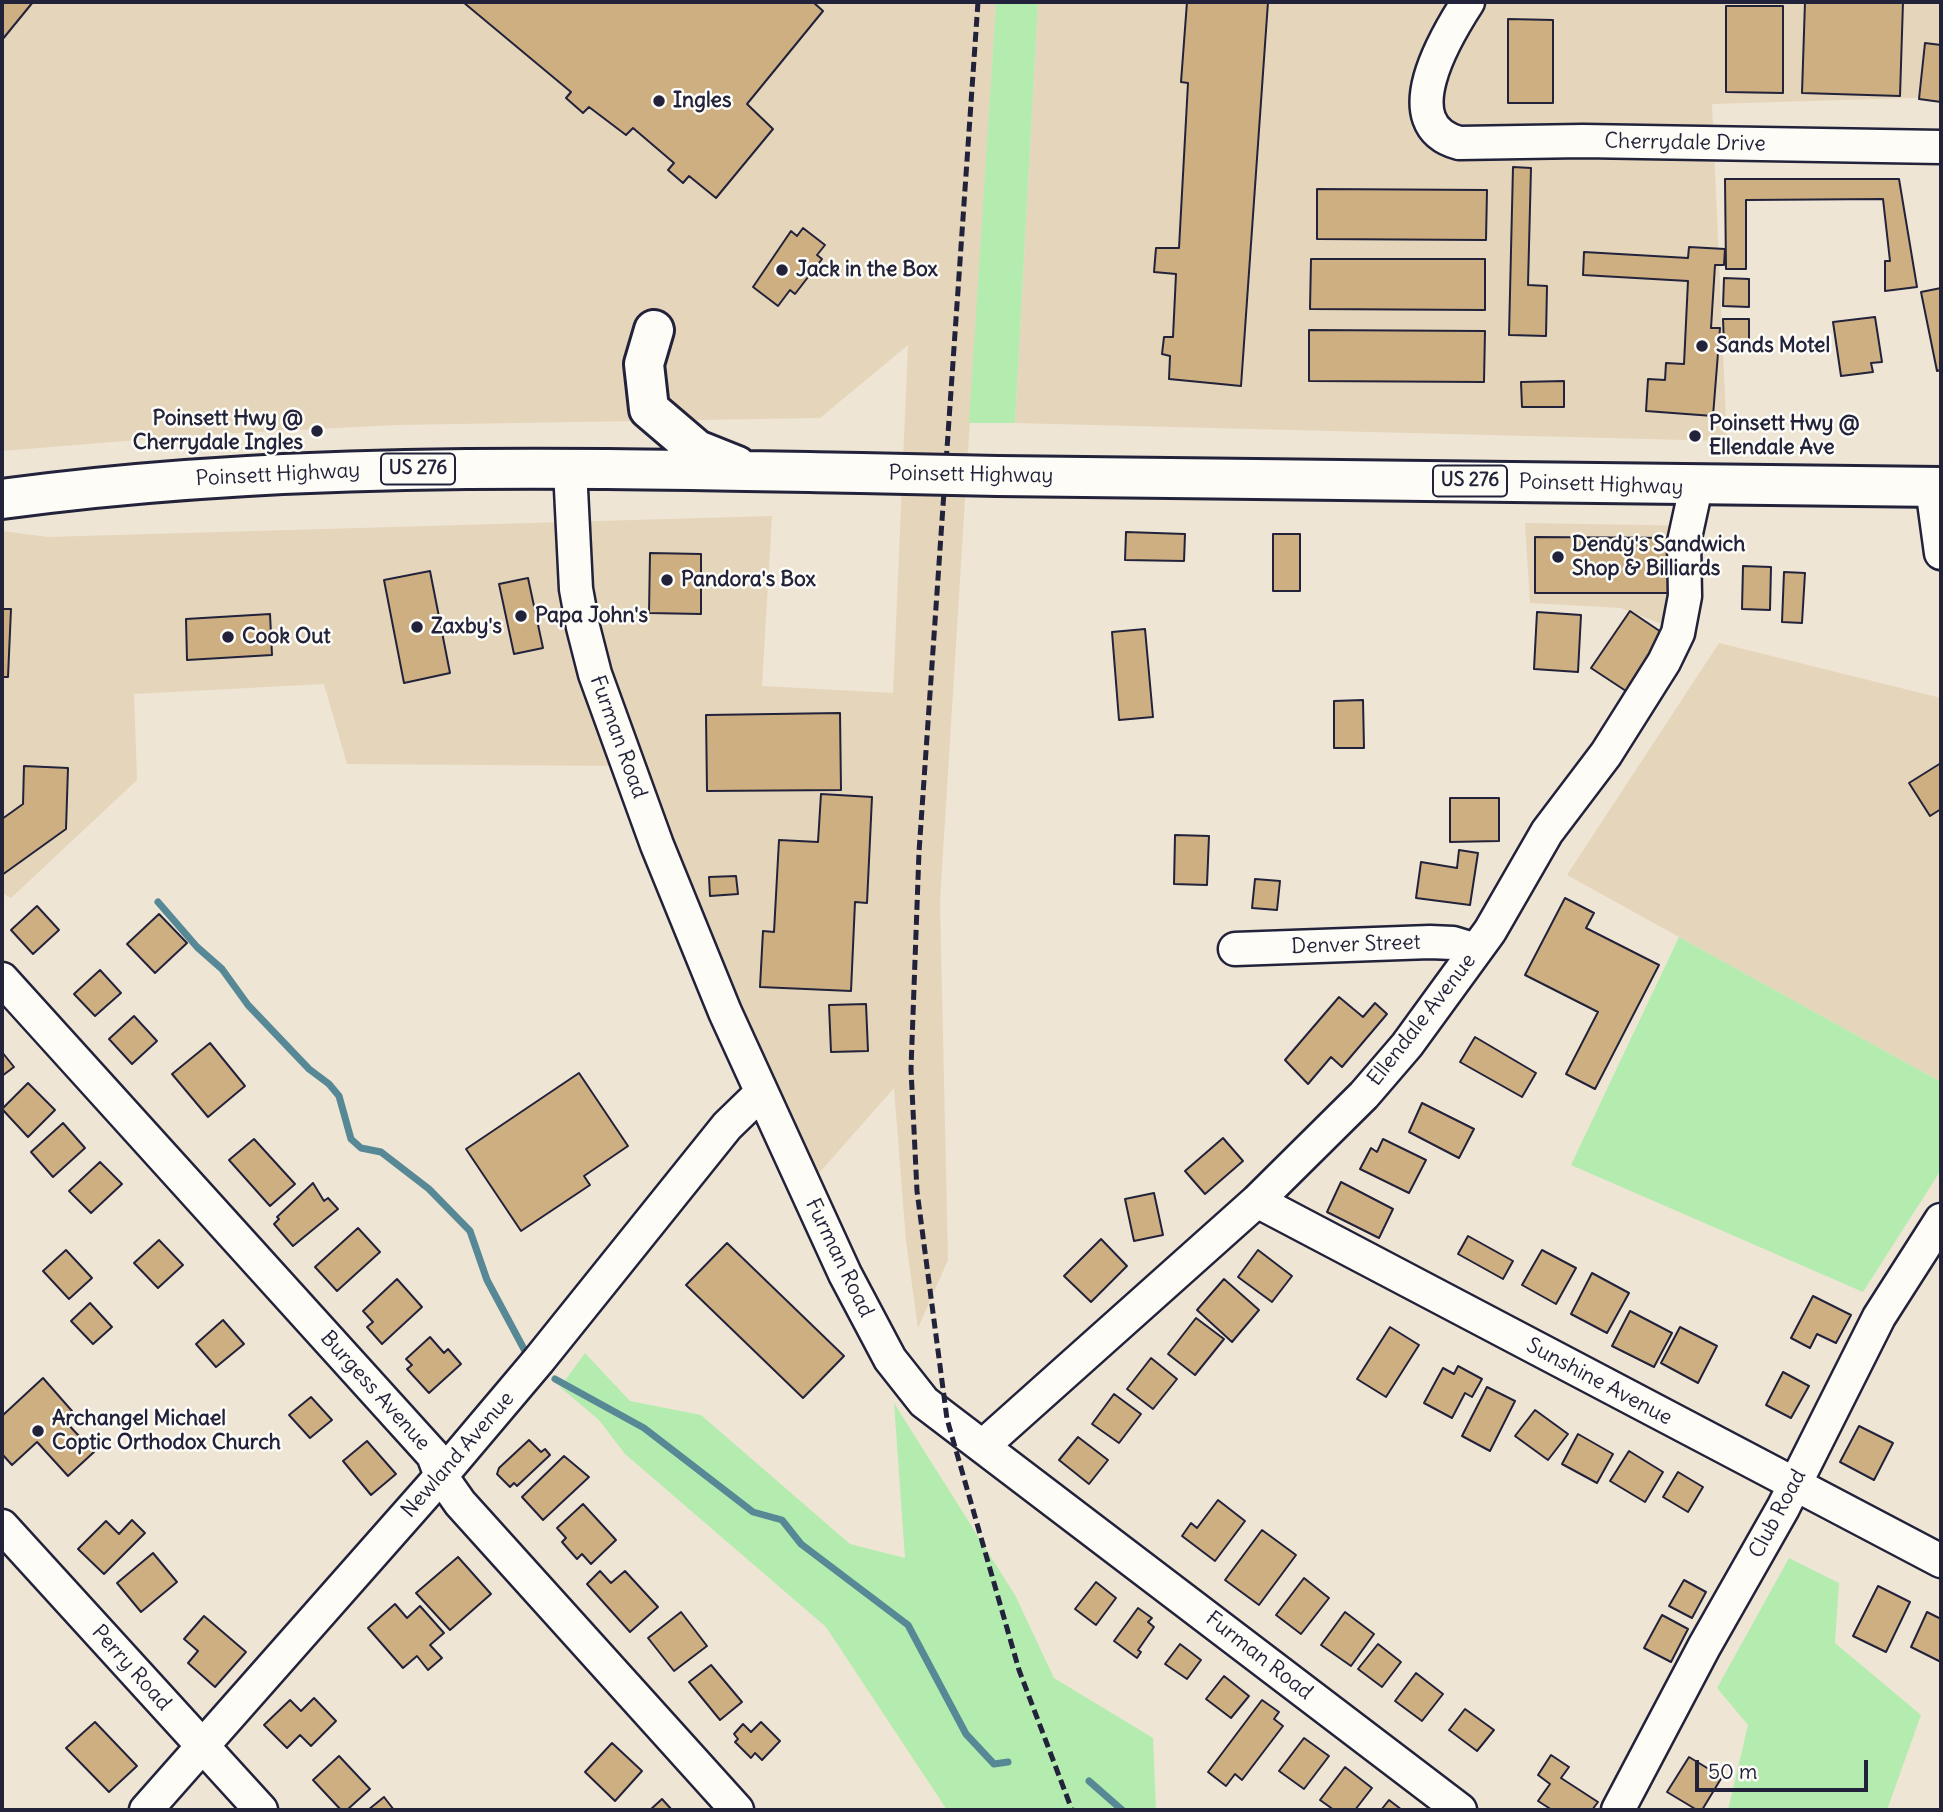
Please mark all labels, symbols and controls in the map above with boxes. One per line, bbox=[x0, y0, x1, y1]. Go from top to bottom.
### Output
place label: Ingles bbox=[673, 88, 731, 114]
marker: Ingles bbox=[651, 93, 667, 109]
street label: Cherrydale Drive bbox=[1604, 129, 1766, 157]
place label: Jack in the Box bbox=[796, 257, 938, 283]
marker: Jack in the Box bbox=[774, 262, 790, 278]
place label: Sands Motel bbox=[1716, 333, 1830, 359]
marker: Sands Motel bbox=[1694, 338, 1710, 354]
place label: Poinsett Hwy @ Cherrydale Ingles bbox=[133, 406, 303, 456]
place label: Poinsett Hwy @ Ellendale Ave bbox=[1709, 411, 1859, 461]
marker: Poinsett Hwy @ Cherrydale Ingles bbox=[309, 423, 325, 439]
marker: Poinsett Hwy @ Ellendale Ave bbox=[1687, 428, 1703, 444]
road number: US 276 bbox=[381, 454, 455, 484]
street label: Poinsett Highway bbox=[195, 458, 361, 492]
street label: Poinsett Highway bbox=[888, 461, 1054, 489]
road number: US 276 bbox=[1433, 466, 1507, 496]
street label: Poinsett Highway bbox=[1518, 470, 1684, 500]
place label: Dendy's Sandwich Shop & Billiards bbox=[1572, 532, 1745, 582]
marker: Dendy's Sandwich Shop & Billiards bbox=[1550, 549, 1566, 565]
place label: Pandora's Box bbox=[681, 567, 816, 593]
marker: Pandora's Box bbox=[659, 572, 675, 588]
place label: Papa John's bbox=[535, 603, 648, 629]
marker: Papa John's bbox=[513, 608, 529, 624]
place label: Zaxby's bbox=[431, 614, 502, 640]
marker: Zaxby's bbox=[409, 619, 425, 635]
place label: Cook Out bbox=[242, 624, 331, 650]
marker: Cook Out bbox=[220, 629, 236, 645]
street label: Furman Road bbox=[584, 672, 652, 802]
street label: Denver Street bbox=[1291, 930, 1421, 960]
street label: Ellendale Avenue bbox=[1363, 949, 1481, 1091]
street label: Furman Road bbox=[799, 1195, 879, 1321]
street label: Burgess Avenue bbox=[315, 1326, 435, 1456]
street label: Sunshine Avenue bbox=[1522, 1333, 1676, 1431]
street label: Newland Avenue bbox=[396, 1387, 520, 1523]
place label: Archangel Michael Coptic Orthodox Church bbox=[52, 1406, 281, 1456]
marker: Archangel Michael Coptic Orthodox Church bbox=[30, 1423, 46, 1439]
street label: Club Road bbox=[1744, 1465, 1812, 1563]
street label: Furman Road bbox=[1201, 1606, 1317, 1706]
street label: Perry Road bbox=[86, 1620, 176, 1716]
scale bar bbox=[1698, 1745, 1871, 1789]
text: 50 m bbox=[1708, 1758, 1757, 1785]

